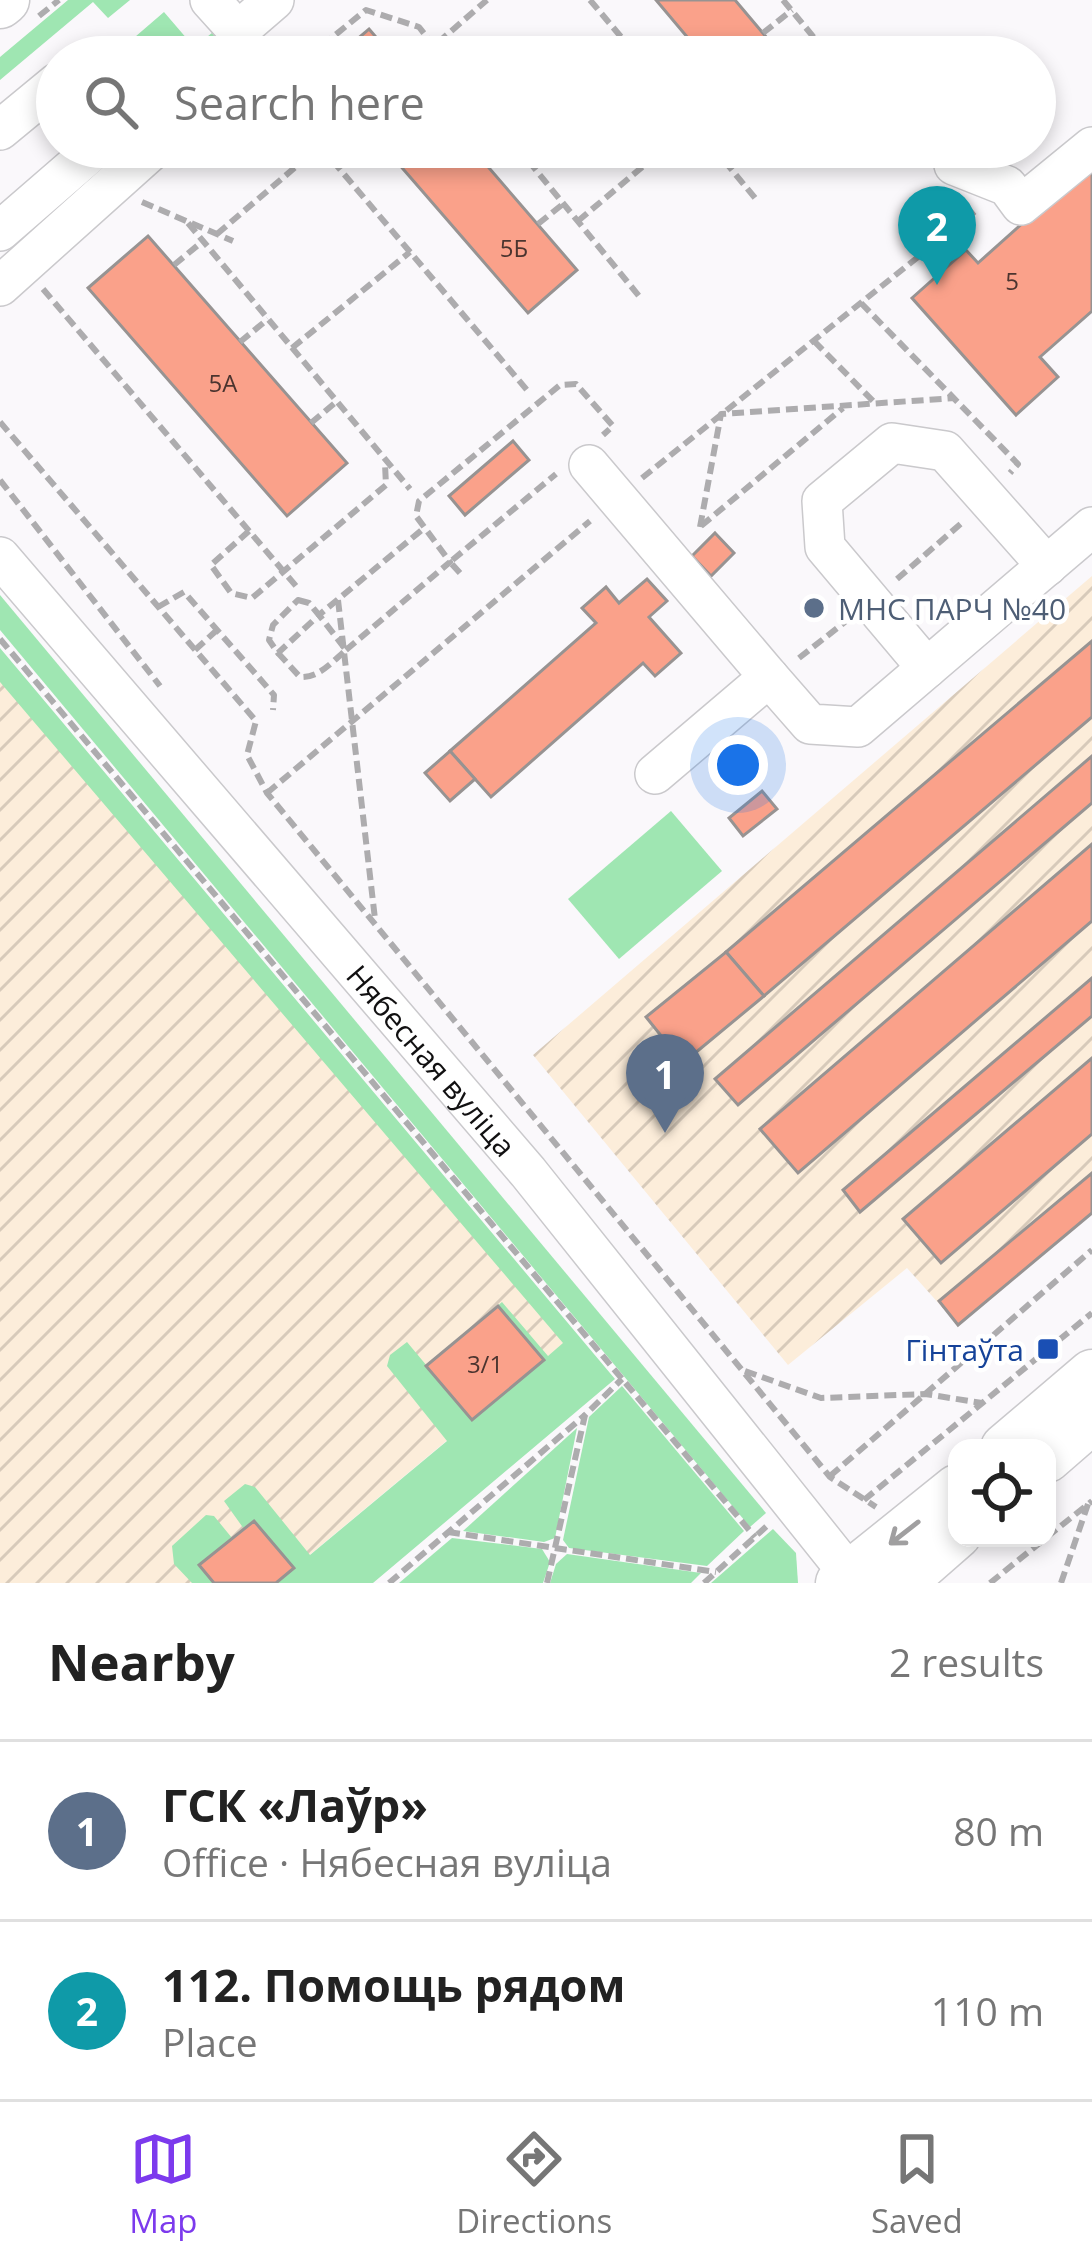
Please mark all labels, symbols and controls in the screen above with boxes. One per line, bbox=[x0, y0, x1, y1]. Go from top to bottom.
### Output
search box bbox=[36, 36, 1056, 168]
icon: search bbox=[78, 69, 144, 135]
text: Search here bbox=[174, 72, 425, 133]
pin: 2 bbox=[898, 186, 976, 285]
house number: 5Б bbox=[500, 231, 528, 264]
house number: 5 bbox=[1005, 264, 1019, 297]
house number: 5А bbox=[209, 366, 238, 399]
place label: МНС ПАРЧ №40 bbox=[838, 588, 1066, 629]
marker: МНС ПАРЧ №40 bbox=[801, 595, 827, 621]
your location bbox=[708, 735, 768, 795]
street label: Нябесная вуліца bbox=[338, 955, 526, 1165]
pin: 1 bbox=[626, 1034, 704, 1133]
place label: Гінтаўта bbox=[905, 1329, 1024, 1370]
marker: Гінтаўта bbox=[1035, 1336, 1061, 1362]
house number: 3/1 bbox=[467, 1347, 503, 1380]
map controls bbox=[948, 1439, 1056, 1547]
button: locate bbox=[948, 1439, 1056, 1547]
one-way arrow bbox=[889, 1519, 921, 1546]
text: Nearby bbox=[48, 1626, 235, 1696]
text: 2 results bbox=[889, 1635, 1044, 1688]
text: ГСК «Лаўр» bbox=[162, 1774, 428, 1835]
text: 1 bbox=[76, 1804, 98, 1857]
text: 80 m bbox=[953, 1804, 1044, 1857]
text: Office · Нябесная вуліца bbox=[162, 1835, 612, 1888]
text: 112. Помощь рядом bbox=[162, 1954, 625, 2015]
text: 2 bbox=[76, 1984, 98, 2037]
text: 110 m bbox=[931, 1984, 1044, 2037]
text: Place bbox=[162, 2015, 258, 2068]
tab: Map bbox=[129, 2126, 198, 2243]
tab: Directions bbox=[456, 2126, 612, 2243]
tab: Saved bbox=[871, 2126, 963, 2243]

